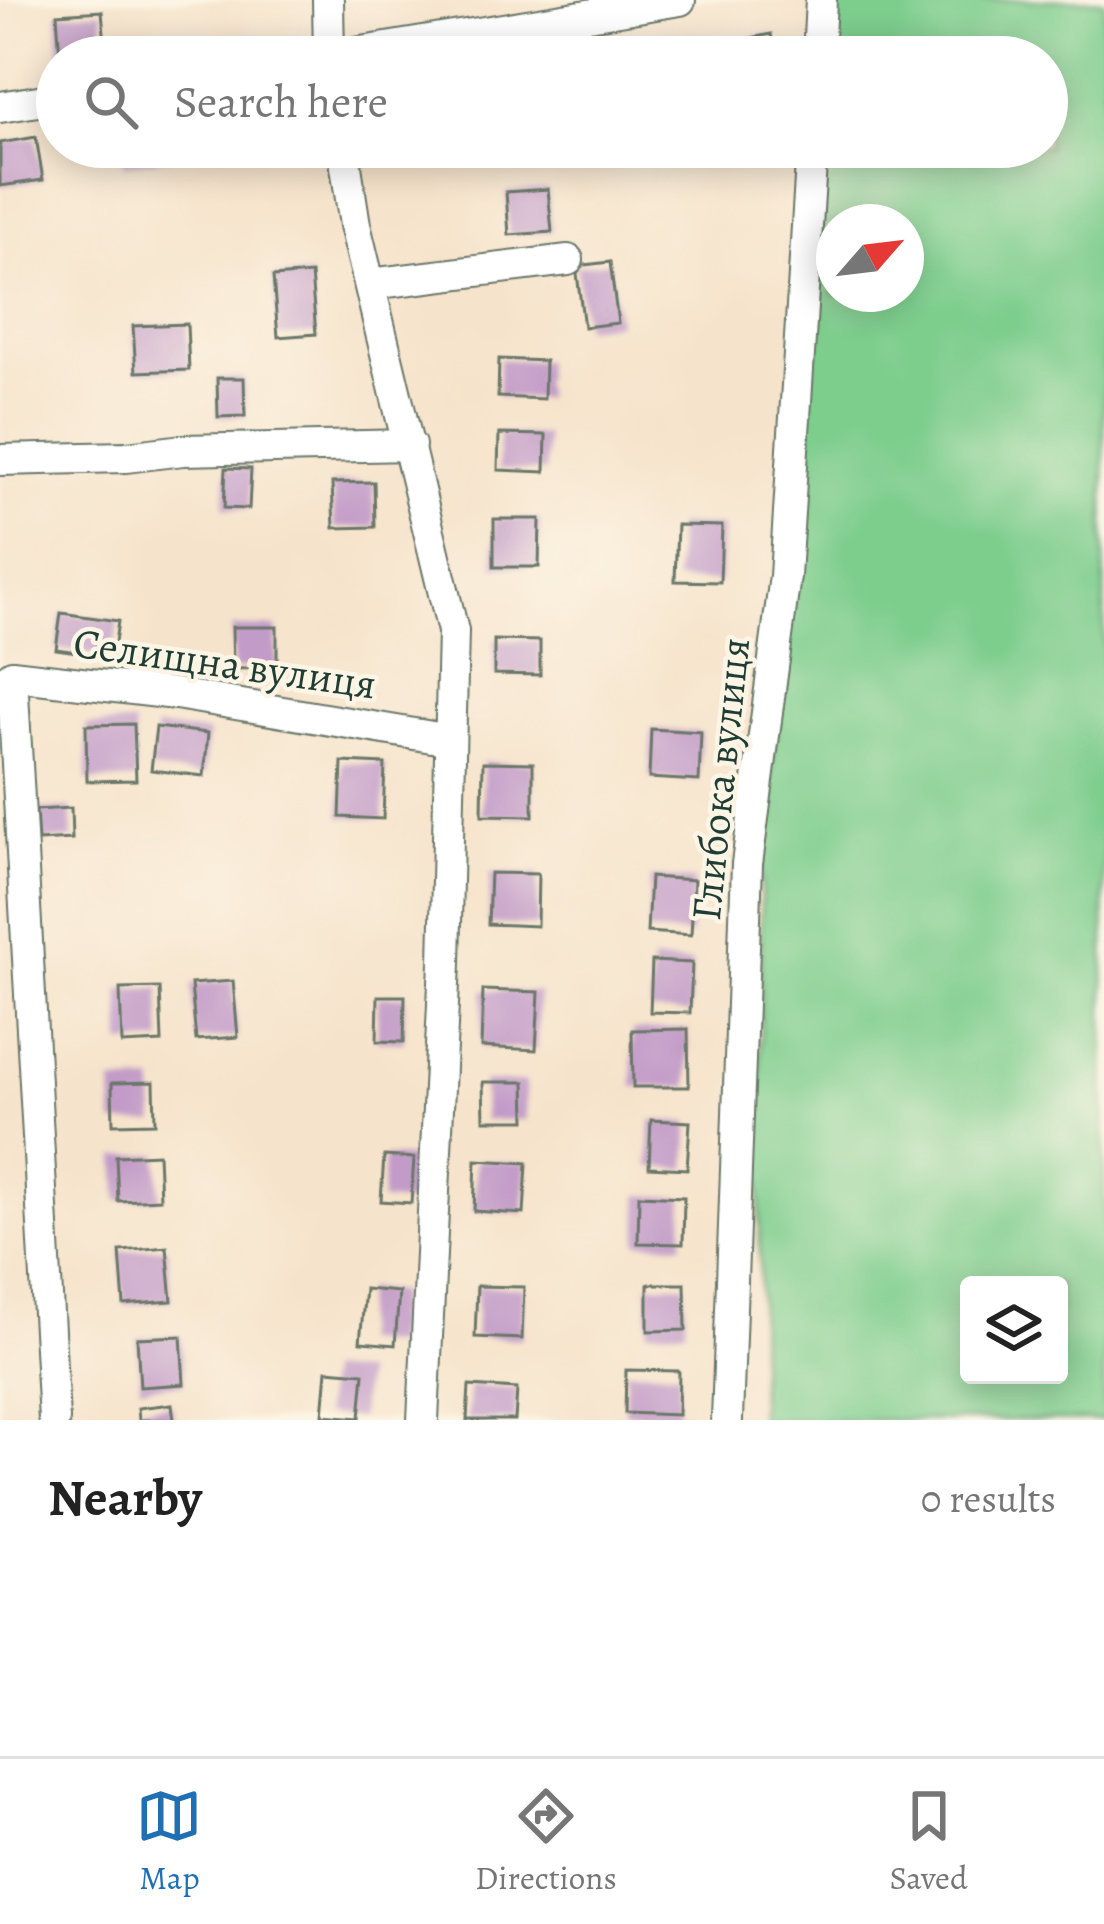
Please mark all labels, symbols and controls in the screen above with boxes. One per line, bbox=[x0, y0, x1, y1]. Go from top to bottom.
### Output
search box bbox=[36, 36, 1068, 168]
icon: search bbox=[78, 69, 144, 135]
text: Search here bbox=[174, 71, 388, 133]
north arrow bbox=[816, 204, 924, 312]
street label: Селищна вулиця bbox=[70, 614, 380, 712]
street label: Глибока вулиця bbox=[677, 635, 763, 923]
map controls bbox=[960, 1276, 1068, 1384]
button: layers bbox=[960, 1276, 1068, 1384]
text: Nearby bbox=[48, 1463, 202, 1533]
text: 0 results bbox=[921, 1472, 1056, 1525]
tab: Map bbox=[136, 1783, 202, 1900]
tab: Directions bbox=[475, 1783, 617, 1900]
tab: Saved bbox=[889, 1783, 968, 1900]

